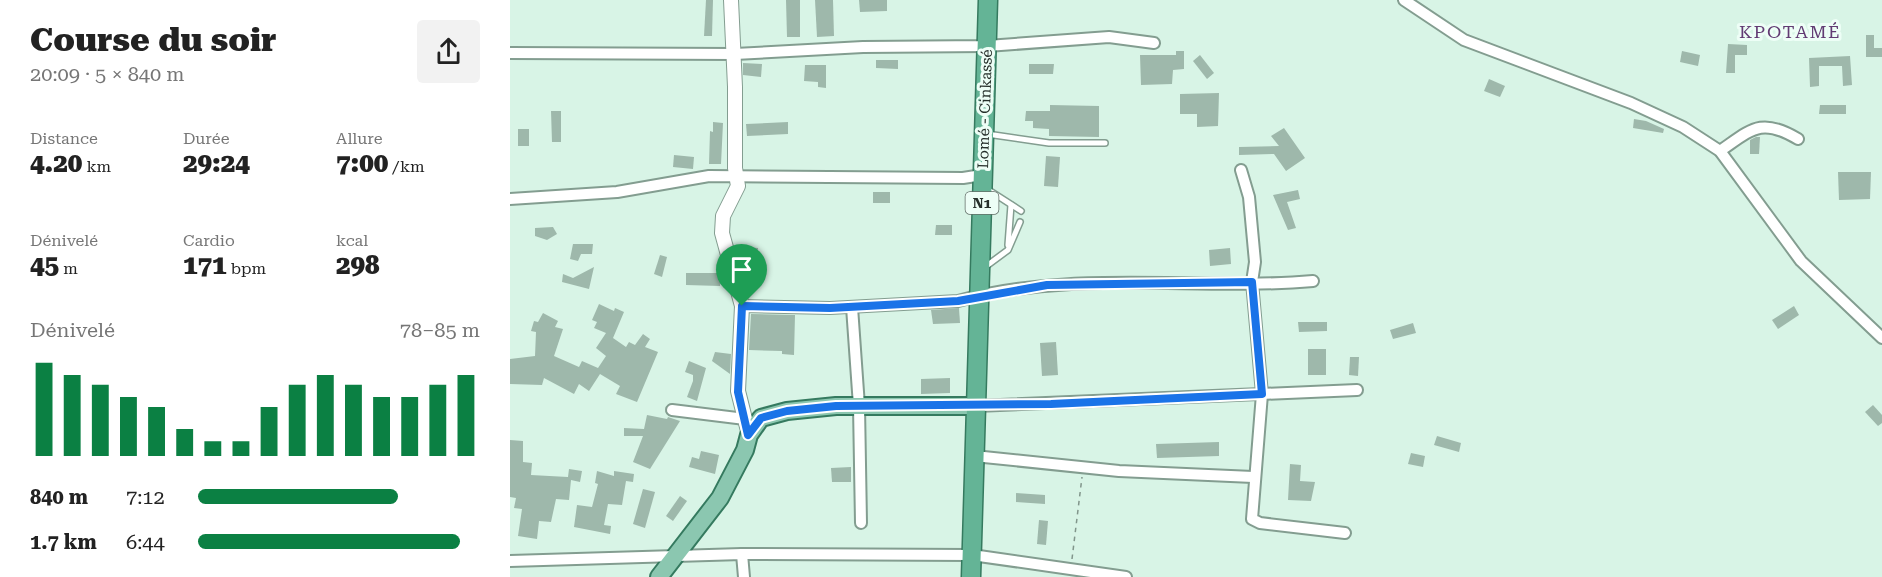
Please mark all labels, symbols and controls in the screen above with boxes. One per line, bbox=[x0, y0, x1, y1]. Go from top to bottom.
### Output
text: Course du soir bbox=[30, 20, 277, 59]
button: share bbox=[417, 20, 480, 83]
district label: KPOTAMÉ bbox=[1739, 21, 1841, 42]
street label: Lomé - Cinkassé bbox=[974, 49, 996, 169]
text: 20:09 · 5 × 840 m bbox=[30, 62, 185, 86]
text: Distance bbox=[30, 129, 98, 148]
text: Durée bbox=[183, 129, 229, 148]
text: Allure bbox=[336, 129, 383, 148]
text: 4.20 bbox=[30, 148, 82, 178]
text: 29:24 bbox=[183, 148, 250, 178]
text: 7:00 bbox=[336, 148, 388, 178]
text: km bbox=[82, 157, 111, 176]
text: /km bbox=[388, 157, 425, 176]
road number: N1 bbox=[966, 192, 998, 214]
text: Dénivelé bbox=[30, 231, 98, 250]
text: Cardio bbox=[183, 231, 235, 250]
text: kcal bbox=[336, 231, 368, 250]
pin bbox=[716, 244, 767, 306]
text: 45 bbox=[30, 250, 59, 280]
text: 171 bbox=[183, 250, 227, 280]
text: 298 bbox=[336, 250, 380, 280]
icon: arrive bbox=[725, 253, 758, 286]
text: m bbox=[59, 259, 78, 278]
text: bpm bbox=[227, 259, 266, 278]
text: Dénivelé bbox=[30, 318, 115, 342]
text: 78–85 m bbox=[400, 318, 480, 342]
text: 840 m bbox=[30, 485, 88, 509]
text: 7:12 bbox=[126, 485, 165, 509]
text: 1.7 km bbox=[30, 530, 97, 554]
text: 6:44 bbox=[126, 530, 165, 554]

